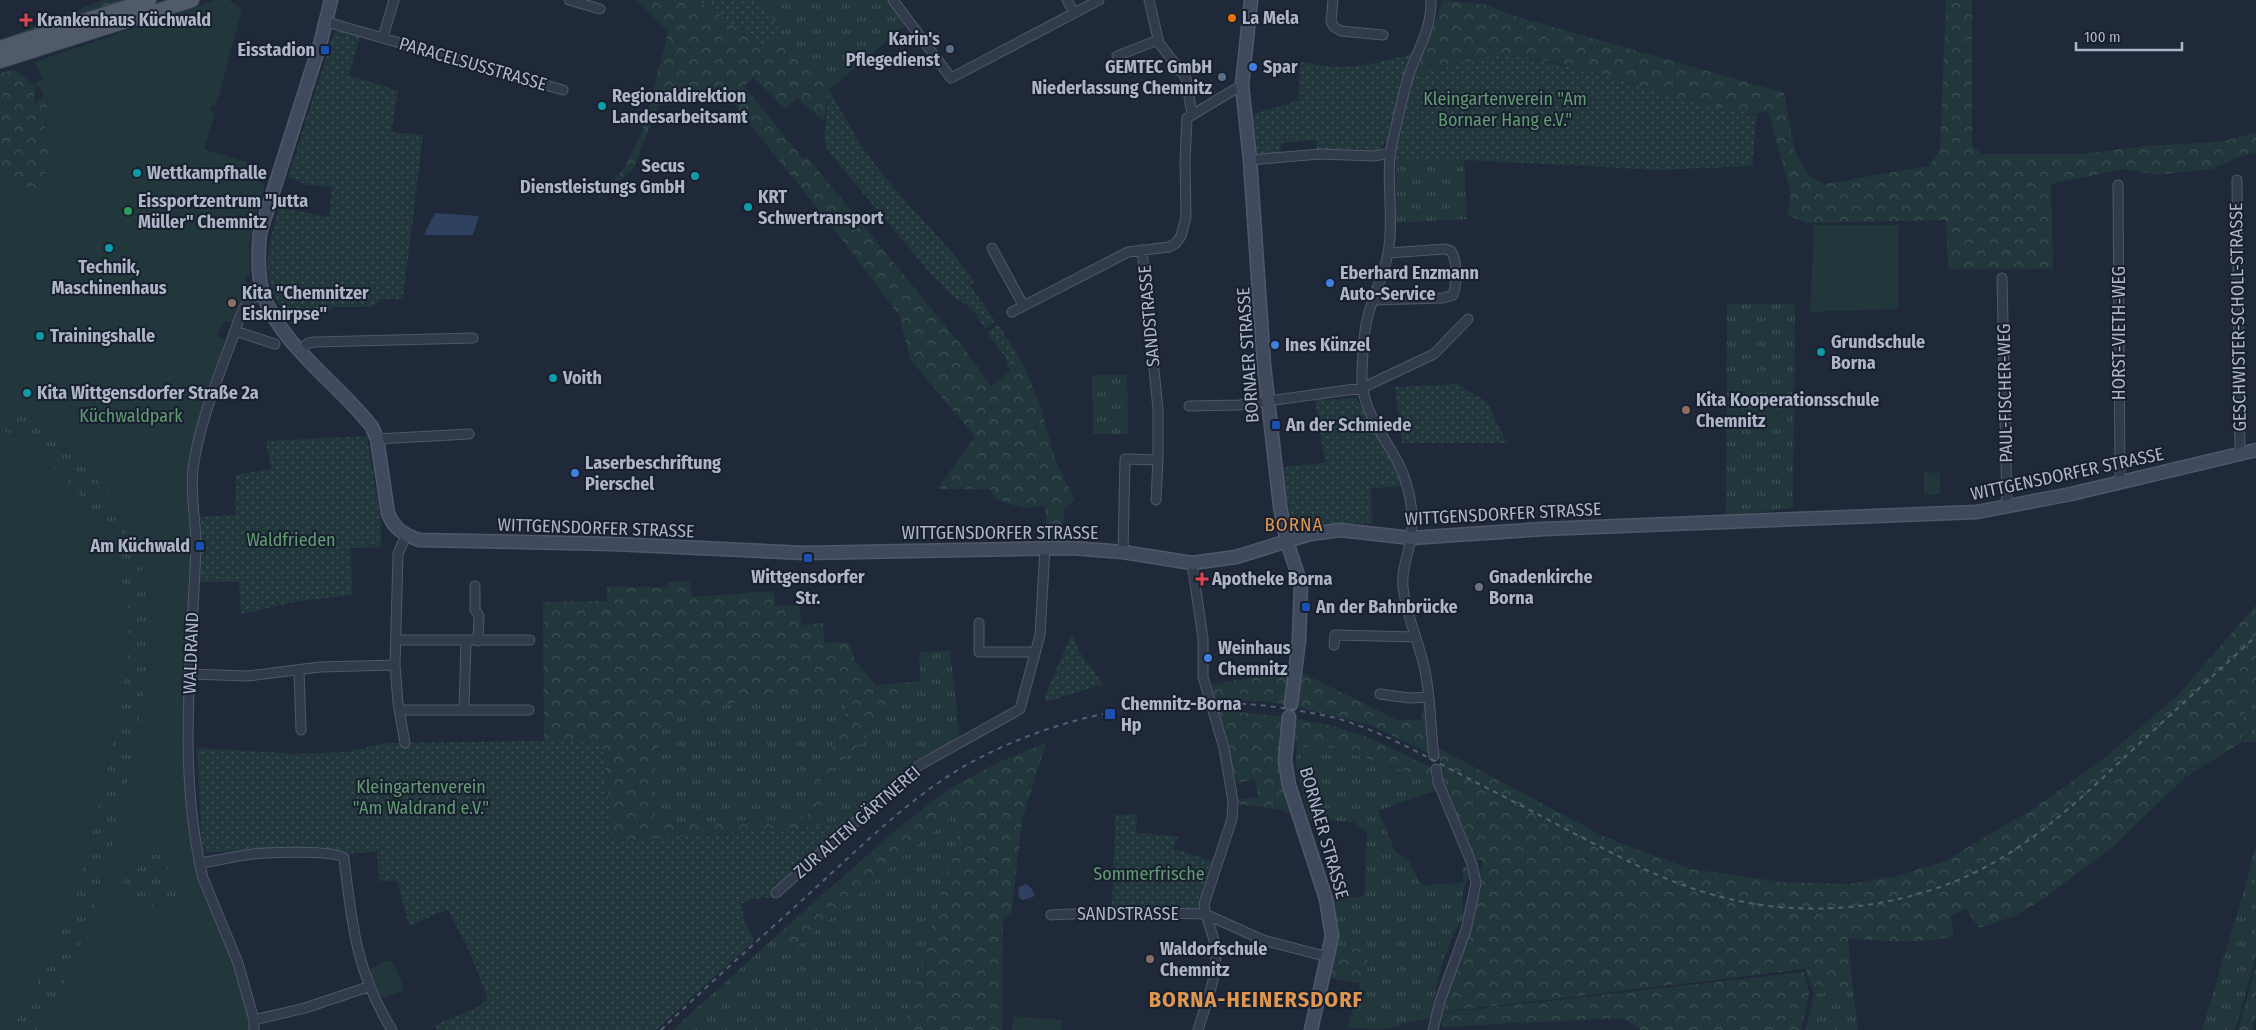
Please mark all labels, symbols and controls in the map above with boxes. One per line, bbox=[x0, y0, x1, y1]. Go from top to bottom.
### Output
place label: La Mela bbox=[1242, 7, 1299, 29]
place label: Krankenhaus Küchwald bbox=[37, 9, 211, 31]
marker: La Mela bbox=[1226, 12, 1238, 24]
marker: Krankenhaus Küchwald bbox=[19, 13, 33, 27]
scale bar bbox=[2076, 20, 2182, 52]
place label: Karin's Pflegedienst bbox=[846, 28, 941, 71]
text: 100 m bbox=[2084, 28, 2121, 46]
street label: PARACELSUSSTRASSE bbox=[397, 32, 549, 96]
place label: Eisstadion bbox=[238, 39, 315, 61]
marker: Karin's Pflegedienst bbox=[944, 43, 956, 55]
marker: Eisstadion bbox=[319, 44, 331, 56]
place label: GEMTEC GmbH Niederlassung Chemnitz bbox=[1032, 56, 1212, 99]
place label: Spar bbox=[1263, 56, 1298, 78]
marker: Spar bbox=[1247, 61, 1259, 73]
marker: GEMTEC GmbH Niederlassung Chemnitz bbox=[1216, 71, 1228, 83]
place label: Regionaldirektion Landesarbeitsamt bbox=[612, 85, 748, 128]
park label: Kleingartenverein "Am Bornaer Hang e.V." bbox=[1423, 88, 1587, 131]
marker: Regionaldirektion Landesarbeitsamt bbox=[596, 100, 608, 112]
place label: Secus Dienstleistungs GmbH bbox=[520, 155, 685, 198]
place label: Wettkampfhalle bbox=[147, 162, 267, 184]
marker: Wettkampfhalle bbox=[131, 167, 143, 179]
marker: Secus Dienstleistungs GmbH bbox=[689, 170, 701, 182]
place label: KRT Schwertransport bbox=[758, 186, 884, 229]
place label: Eissportzentrum "Jutta Müller" Chemnitz bbox=[138, 190, 308, 233]
marker: KRT Schwertransport bbox=[742, 201, 754, 213]
street label: GESCHWISTER-SCHOLL-STRASSE bbox=[2225, 202, 2251, 432]
marker: Eissportzentrum "Jutta Müller" Chemnitz bbox=[122, 205, 134, 217]
marker: Technik, Maschinenhaus bbox=[103, 242, 115, 254]
place label: Technik, Maschinenhaus bbox=[51, 256, 167, 299]
place label: Eberhard Enzmann Auto-Service bbox=[1339, 262, 1479, 305]
street label: SANDSTRASSE bbox=[1134, 264, 1164, 368]
street label: HORST-VIETH-WEG bbox=[2108, 266, 2130, 400]
marker: Eberhard Enzmann Auto-Service bbox=[1324, 277, 1336, 289]
place label: Kita "Chemnitzer Eisknirpse" bbox=[242, 282, 369, 325]
street label: BORNAER STRASSE bbox=[1232, 286, 1264, 424]
marker: Kita "Chemnitzer Eisknirpse" bbox=[226, 297, 238, 309]
street label: PAUL-FISCHER-WEG bbox=[1993, 323, 2017, 463]
place label: Trainingshalle bbox=[50, 325, 155, 347]
marker: Trainingshalle bbox=[34, 330, 46, 342]
place label: Grundschule Borna bbox=[1831, 331, 1925, 374]
place label: Ines Künzel bbox=[1285, 334, 1371, 356]
marker: Ines Künzel bbox=[1269, 339, 1281, 351]
marker: Grundschule Borna bbox=[1815, 346, 1827, 358]
place label: Voith bbox=[562, 367, 602, 389]
marker: Voith bbox=[547, 372, 559, 384]
place label: Kita Wittgensdorfer Straße 2a bbox=[37, 382, 259, 404]
marker: Kita Wittgensdorfer Straße 2a bbox=[21, 387, 33, 399]
place label: Kita Kooperationsschule Chemnitz bbox=[1696, 389, 1880, 432]
marker: Kita Kooperationsschule Chemnitz bbox=[1680, 404, 1692, 416]
park label: Küchwaldpark bbox=[79, 405, 183, 427]
place label: An der Schmiede bbox=[1285, 414, 1411, 436]
marker: An der Schmiede bbox=[1270, 419, 1282, 431]
street label: WITTGENSDORFER STRASSE bbox=[1968, 443, 2166, 505]
place label: Laserbeschriftung Pierschel bbox=[585, 452, 721, 495]
marker: Laserbeschriftung Pierschel bbox=[569, 467, 581, 479]
street label: WITTGENSDORFER STRASSE bbox=[1404, 498, 1602, 530]
district label: BORNA bbox=[1264, 513, 1324, 536]
street label: WITTGENSDORFER STRASSE bbox=[497, 514, 695, 542]
street label: WITTGENSDORFER STRASSE bbox=[901, 522, 1099, 544]
park label: Waldfrieden bbox=[246, 529, 336, 551]
place label: Am Küchwald bbox=[89, 535, 190, 557]
marker: Am Küchwald bbox=[194, 540, 206, 552]
marker: Wittgensdorfer Str. bbox=[802, 552, 814, 564]
place label: Wittgensdorfer Str. bbox=[751, 566, 865, 609]
place label: Gnadenkirche Borna bbox=[1489, 566, 1593, 609]
place label: Apotheke Borna bbox=[1211, 568, 1333, 590]
marker: Apotheke Borna bbox=[1196, 573, 1208, 585]
marker: Gnadenkirche Borna bbox=[1473, 581, 1485, 593]
place label: An der Bahnbrücke bbox=[1315, 596, 1458, 618]
marker: An der Bahnbrücke bbox=[1300, 601, 1312, 613]
street label: WALDRAND bbox=[179, 612, 203, 694]
place label: Weinhaus Chemnitz bbox=[1218, 637, 1291, 680]
marker: Weinhaus Chemnitz bbox=[1202, 652, 1214, 664]
place label: Chemnitz-Borna Hp bbox=[1121, 693, 1241, 736]
marker: Chemnitz-Borna Hp bbox=[1103, 707, 1117, 721]
street label: ZUR ALTEN GÄRTNEREI bbox=[789, 761, 925, 883]
street label: BORNAER STRASSE bbox=[1295, 765, 1353, 901]
park label: Kleingartenverein "Am Waldrand e.V." bbox=[353, 776, 489, 819]
park label: Sommerfrische bbox=[1093, 863, 1205, 885]
street label: SANDSTRASSE bbox=[1077, 903, 1179, 925]
place label: Waldorfschule Chemnitz bbox=[1160, 938, 1267, 981]
marker: Waldorfschule Chemnitz bbox=[1144, 953, 1156, 965]
district label: BORNA-HEINERSDORF bbox=[1149, 986, 1363, 1013]

